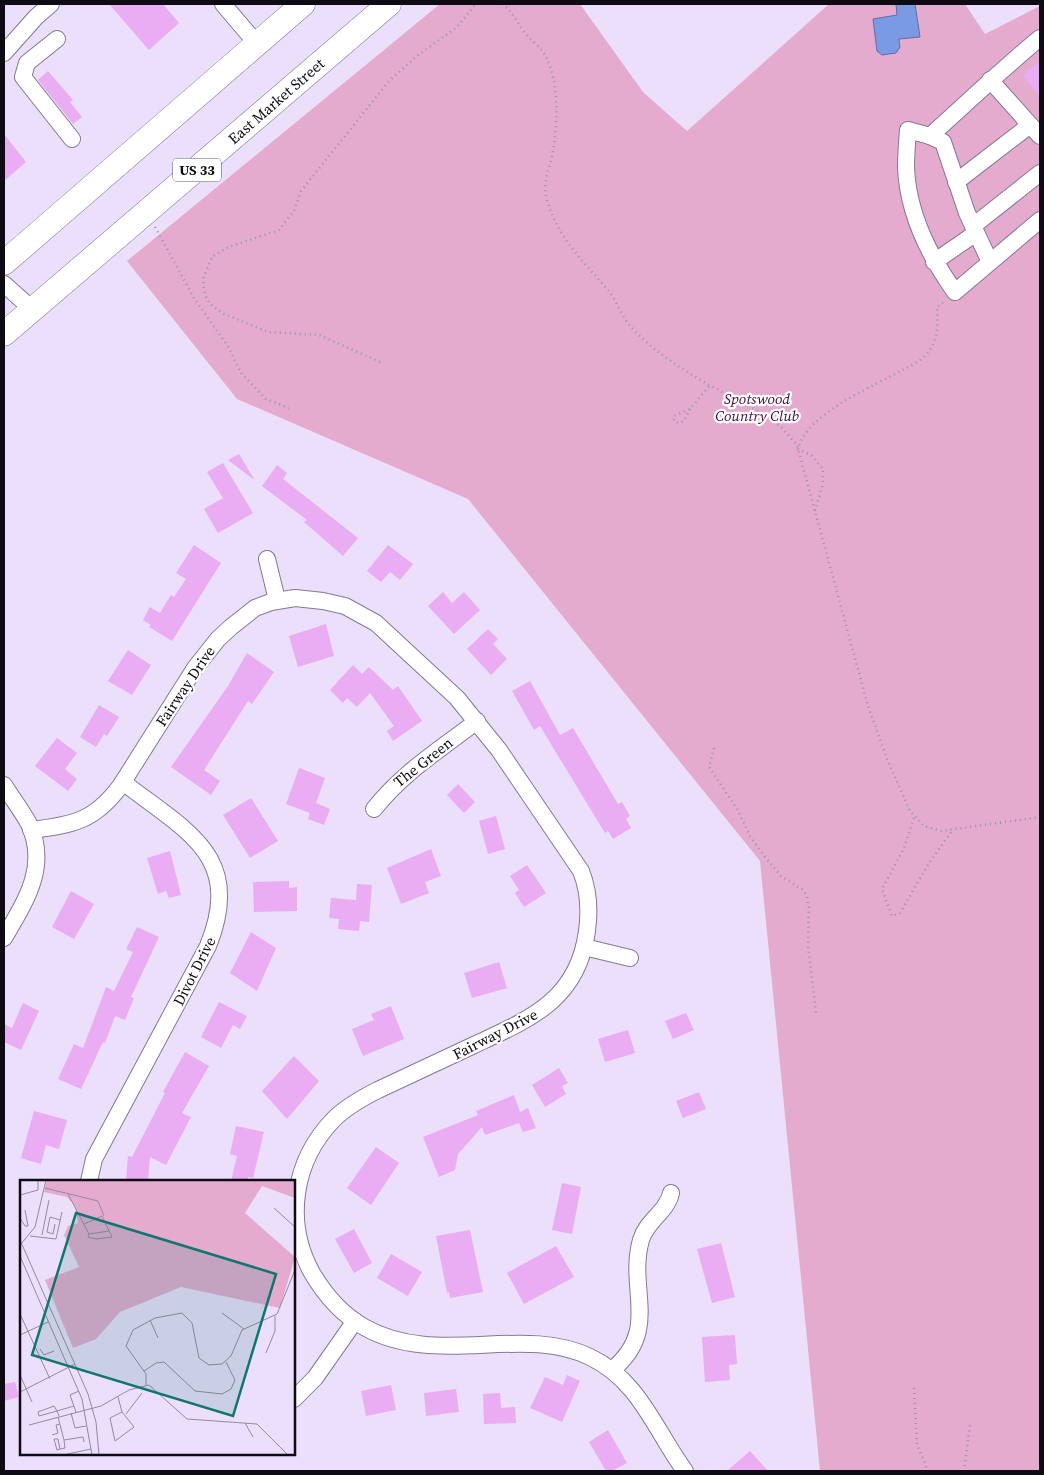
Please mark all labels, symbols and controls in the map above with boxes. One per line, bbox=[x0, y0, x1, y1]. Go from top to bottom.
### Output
street label: East Market Street bbox=[223, 53, 329, 149]
road number: US 33 bbox=[173, 158, 221, 182]
park label: Spotswood Country Club bbox=[715, 388, 799, 426]
street label: Fairway Drive bbox=[150, 641, 220, 730]
street label: The Green bbox=[389, 732, 457, 792]
street label: Divot Drive bbox=[168, 933, 220, 1009]
street label: Fairway Drive bbox=[449, 1003, 541, 1064]
inset map bbox=[20, 1180, 295, 1455]

